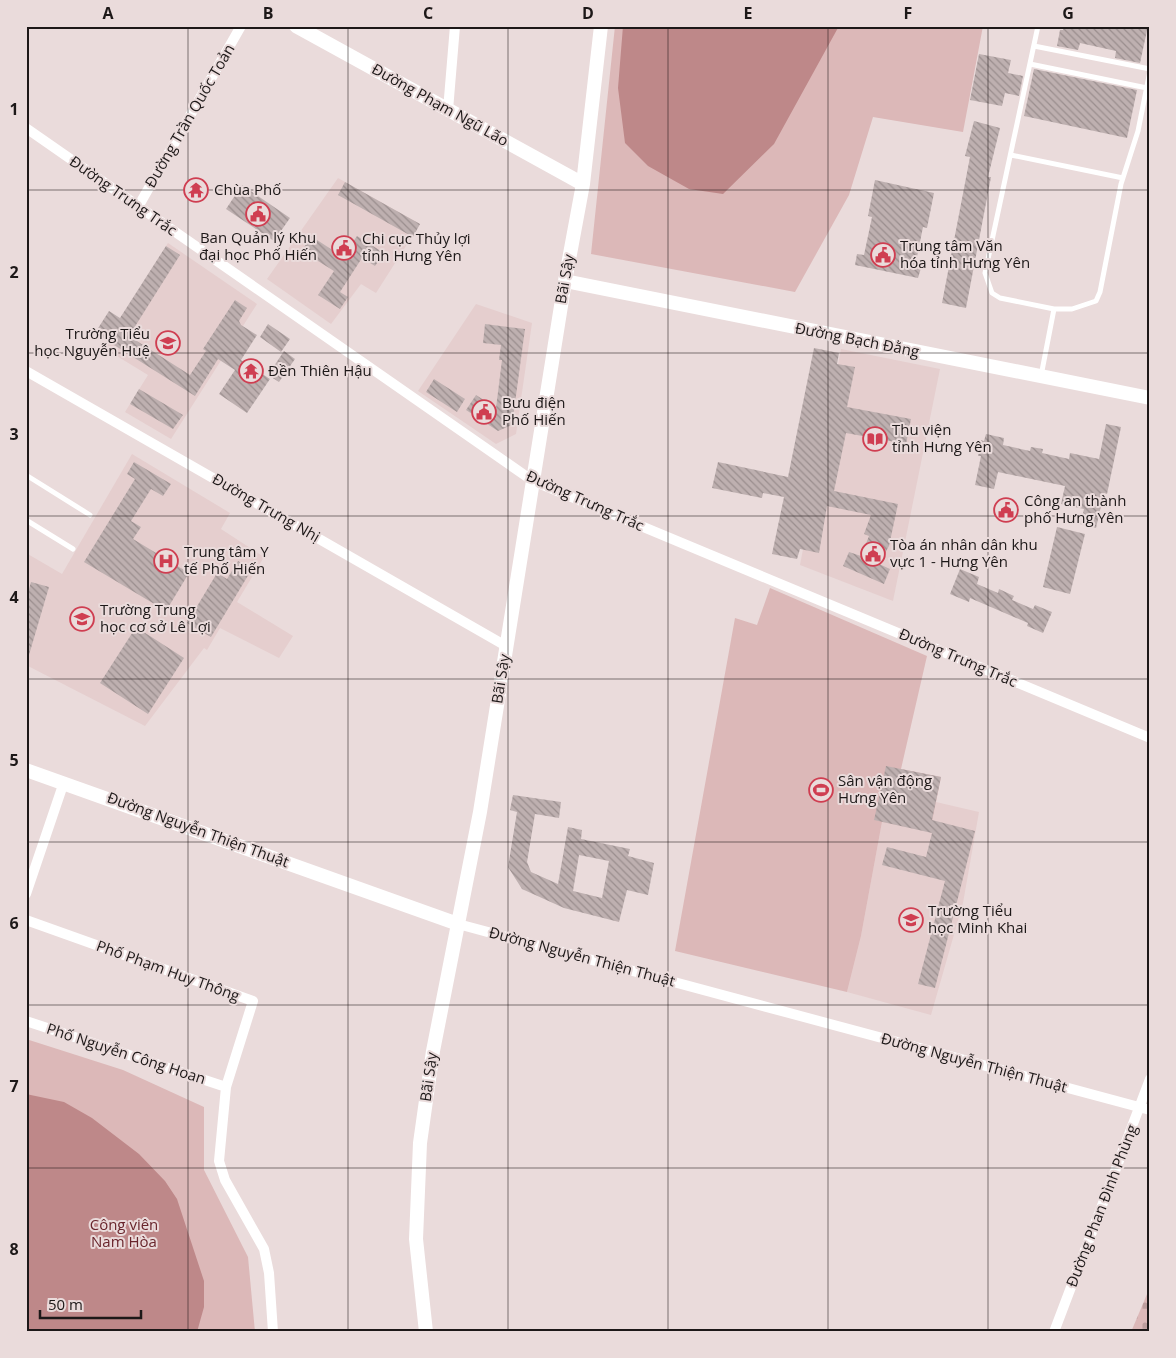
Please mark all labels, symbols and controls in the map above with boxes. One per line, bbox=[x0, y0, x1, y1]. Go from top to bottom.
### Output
text: A bbox=[102, 2, 114, 24]
text: B bbox=[263, 2, 273, 24]
text: C bbox=[423, 2, 433, 24]
text: D bbox=[582, 2, 594, 24]
text: E bbox=[744, 2, 753, 24]
text: F bbox=[904, 2, 912, 24]
text: G bbox=[1062, 2, 1074, 24]
street label: Đường Trần Quốc Toản bbox=[140, 40, 239, 191]
street label: Đường Phạm Ngũ Lão bbox=[369, 58, 512, 150]
text: 1 bbox=[9, 98, 19, 120]
street label: Đường Trưng Trắc bbox=[66, 151, 181, 240]
temple icon: Chùa Phố bbox=[183, 177, 209, 203]
place label: Chùa Phố bbox=[214, 179, 281, 199]
public building icon: Ban Quản lý Khu đại học Phố Hiến bbox=[245, 201, 271, 227]
place label: Ban Quản lý Khu đại học Phố Hiến bbox=[199, 227, 317, 264]
place label: Chi cục Thủy lợi tỉnh Hưng Yên bbox=[362, 228, 471, 265]
public building icon: Chi cục Thủy lợi tỉnh Hưng Yên bbox=[331, 235, 357, 261]
place label: Trung tâm Văn hóa tỉnh Hưng Yên bbox=[900, 235, 1030, 272]
public building icon: Trung tâm Văn hóa tỉnh Hưng Yên bbox=[870, 242, 896, 268]
street label: Bãi Sậy bbox=[550, 252, 578, 305]
text: 2 bbox=[9, 261, 19, 283]
street label: Đường Bạch Đằng bbox=[793, 317, 921, 361]
place label: Trường Tiểu học Nguyễn Huệ bbox=[34, 323, 150, 360]
school or university icon: Trường Tiểu học Nguyễn Huệ bbox=[155, 330, 181, 356]
temple icon: Đền Thiên Hậu bbox=[238, 358, 264, 384]
place label: Đền Thiên Hậu bbox=[268, 360, 372, 380]
place label: Bưu điện Phố Hiến bbox=[502, 392, 566, 429]
public building icon: Bưu điện Phố Hiến bbox=[471, 399, 497, 425]
place label: Thu viện tỉnh Hưng Yên bbox=[892, 419, 992, 456]
text: 3 bbox=[9, 423, 19, 445]
library icon: Thu viện tỉnh Hưng Yên bbox=[862, 426, 888, 452]
street label: Đường Trưng Trắc bbox=[523, 465, 647, 535]
street label: Đường Trưng Nhị bbox=[209, 468, 324, 546]
place label: Công an thành phố Hưng Yên bbox=[1024, 490, 1126, 527]
public building icon: Công an thành phố Hưng Yên bbox=[993, 497, 1019, 523]
place label: Tòa án nhân dân khu vực 1 - Hưng Yên bbox=[890, 534, 1038, 571]
place label: Trung tâm Y tế Phố Hiến bbox=[184, 541, 269, 578]
public building icon: Tòa án nhân dân khu vực 1 - Hưng Yên bbox=[860, 541, 886, 567]
hospital icon: Trung tâm Y tế Phố Hiến bbox=[153, 548, 179, 574]
text: 4 bbox=[9, 586, 19, 608]
place label: Trường Trung học cơ sở Lê Lợi bbox=[100, 599, 211, 636]
school or university icon: Trường Trung học cơ sở Lê Lợi bbox=[69, 606, 95, 632]
street label: Đường Trưng Trắc bbox=[896, 623, 1021, 691]
street label: Bãi Sậy bbox=[486, 652, 514, 705]
text: 5 bbox=[9, 749, 19, 771]
place label: Sân vận động Hưng Yên bbox=[838, 770, 932, 807]
sports icon: Sân vận động Hưng Yên bbox=[808, 777, 834, 803]
street label: Đường Nguyễn Thiện Thuật bbox=[105, 787, 292, 871]
place label: Trường Tiểu học Minh Khai bbox=[928, 900, 1027, 937]
school or university icon: Trường Tiểu học Minh Khai bbox=[898, 907, 924, 933]
text: 6 bbox=[9, 912, 19, 934]
street label: Đường Nguyễn Thiện Thuật bbox=[487, 922, 678, 991]
street label: Phố Phạm Huy Thông bbox=[94, 935, 243, 1005]
street label: Phố Nguyễn Công Hoan bbox=[44, 1018, 208, 1088]
street label: Đường Nguyễn Thiện Thuật bbox=[879, 1028, 1070, 1097]
street label: Bãi Sậy bbox=[415, 1050, 441, 1103]
text: 7 bbox=[9, 1075, 19, 1097]
street label: Đường Phan Đình Phùng bbox=[1061, 1121, 1141, 1290]
park label: Công viên Nam Hòa bbox=[90, 1214, 158, 1251]
text: 8 bbox=[9, 1238, 19, 1260]
scale bar bbox=[40, 1288, 141, 1320]
text: 50 m bbox=[48, 1294, 83, 1314]

